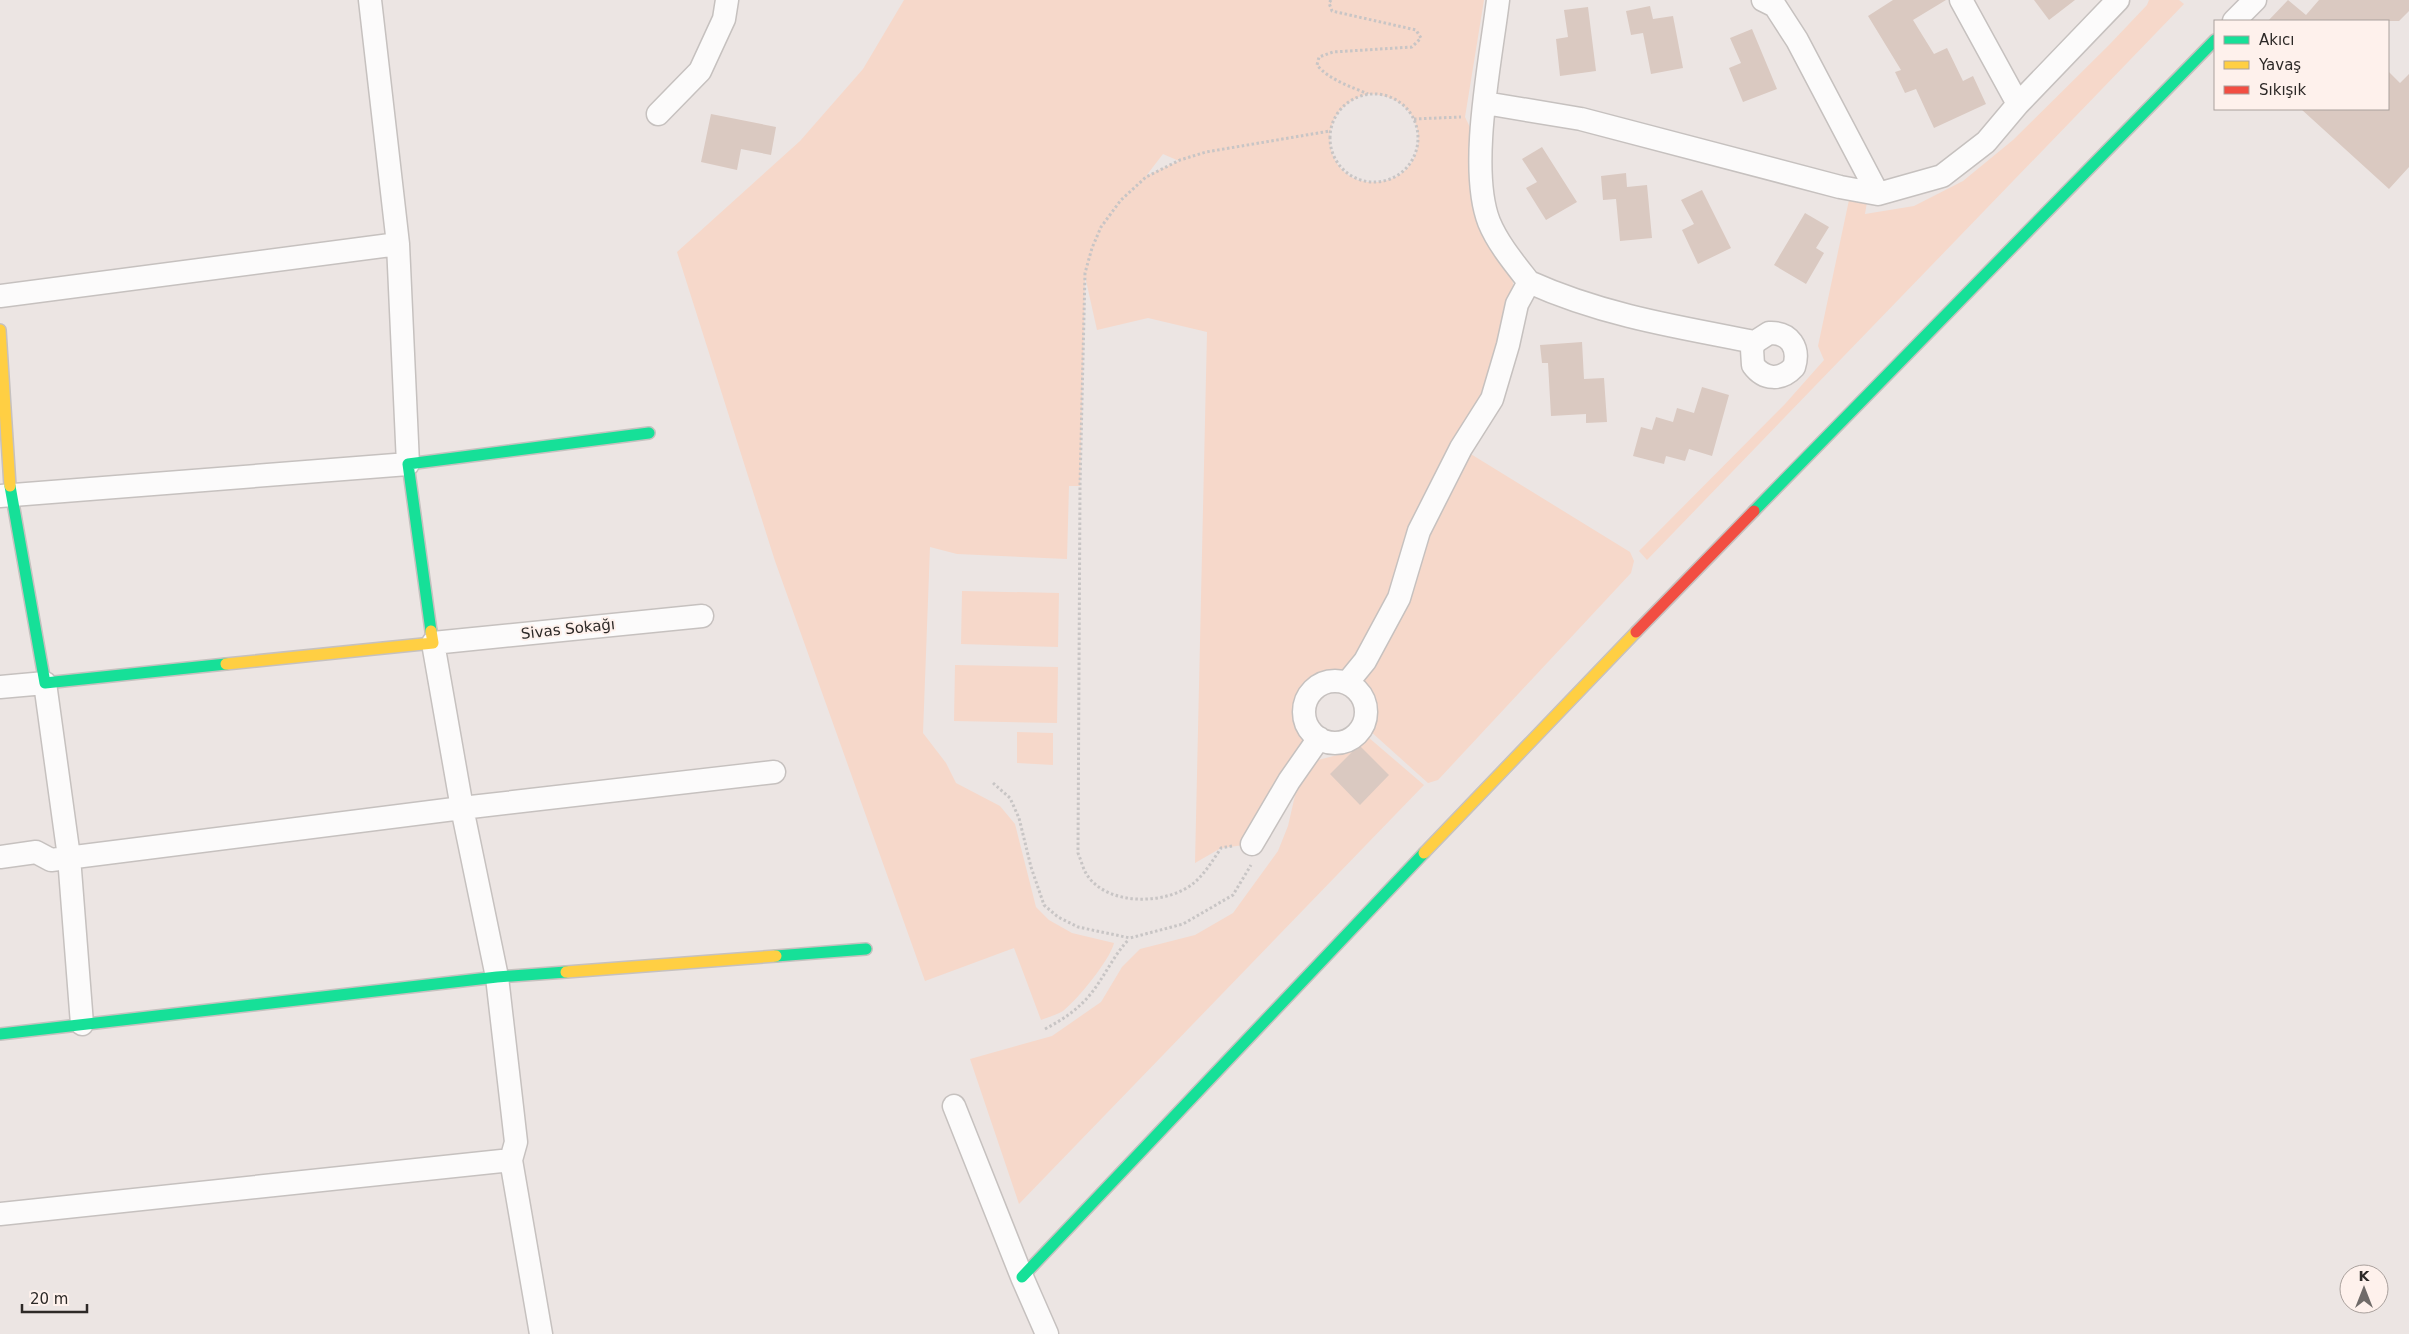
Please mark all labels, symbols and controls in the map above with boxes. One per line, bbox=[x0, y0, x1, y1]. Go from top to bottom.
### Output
legend bbox=[2214, 20, 2389, 110]
text: Akıcı bbox=[2259, 31, 2295, 49]
text: Yavaş bbox=[2258, 56, 2301, 74]
text: Sıkışık bbox=[2259, 81, 2307, 99]
street label: Sivas Sokağı bbox=[520, 615, 616, 643]
north arrow bbox=[2339, 1264, 2389, 1314]
text: K bbox=[2359, 1268, 2371, 1284]
scale bar bbox=[22, 1282, 88, 1314]
text: 20 m bbox=[30, 1290, 68, 1308]

